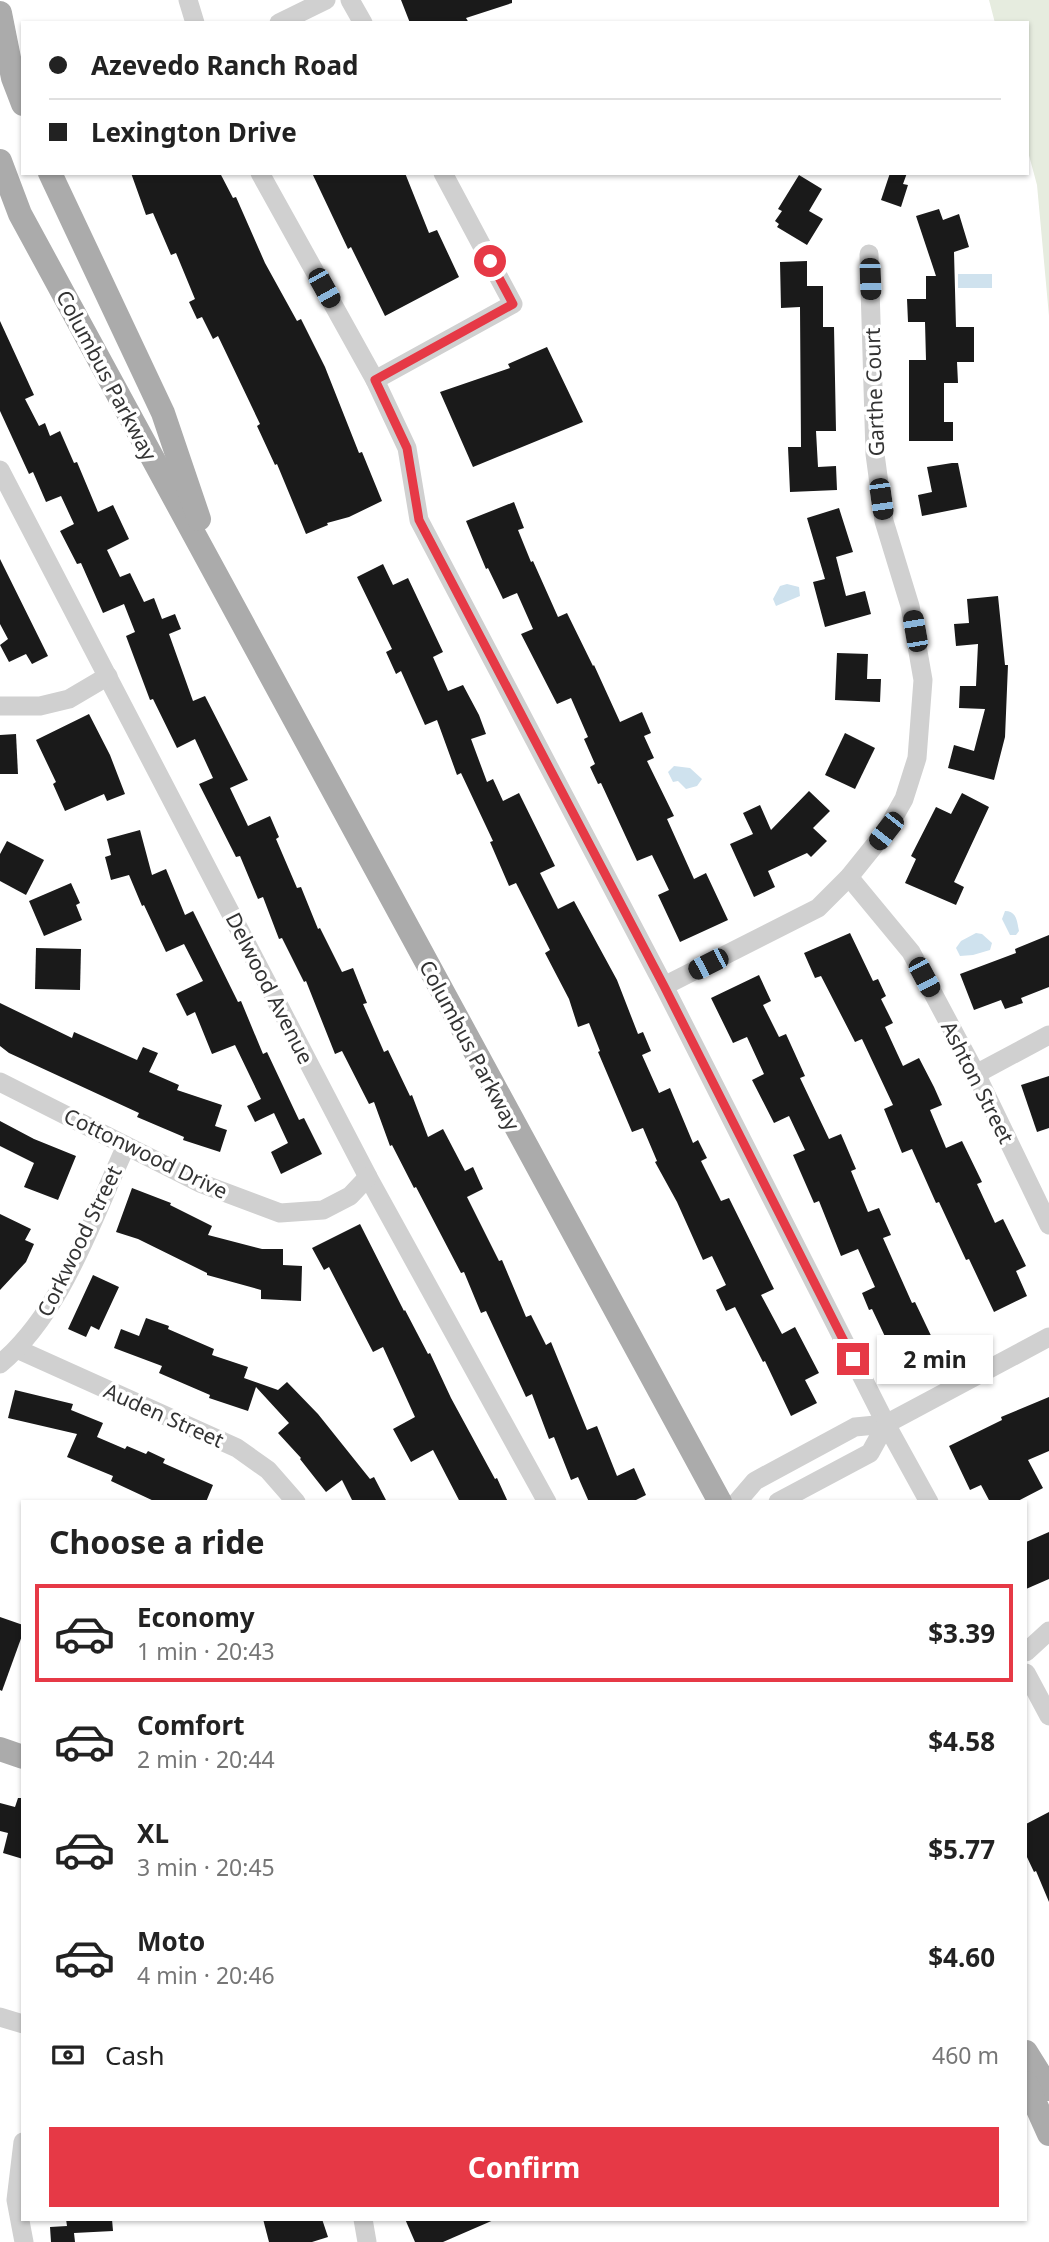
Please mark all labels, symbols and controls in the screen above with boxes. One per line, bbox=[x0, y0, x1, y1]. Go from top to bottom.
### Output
text: Azevedo Ranch Road bbox=[91, 47, 359, 83]
text: Lexington Drive bbox=[91, 114, 297, 150]
route start bbox=[474, 245, 506, 277]
car bbox=[859, 258, 882, 300]
car bbox=[305, 265, 344, 311]
street label: Columbus Parkway bbox=[50, 285, 164, 465]
street label: Garthe Court bbox=[858, 327, 890, 457]
car bbox=[868, 477, 895, 521]
car bbox=[902, 608, 929, 654]
car bbox=[865, 808, 908, 854]
street label: Delwood Avenue bbox=[220, 907, 320, 1069]
car bbox=[685, 945, 732, 983]
car bbox=[905, 954, 944, 1000]
street label: Columbus Parkway bbox=[413, 955, 527, 1135]
street label: Ashton Street bbox=[935, 1016, 1021, 1148]
street label: Cottonwood Drive bbox=[59, 1101, 233, 1205]
street label: Corkwood Street bbox=[30, 1160, 128, 1321]
callout: 2 min bbox=[878, 1334, 993, 1384]
route end bbox=[837, 1343, 869, 1375]
text: 2 min bbox=[903, 1343, 967, 1375]
street label: Auden Street bbox=[100, 1376, 229, 1454]
text: Choose a ride bbox=[49, 1520, 265, 1563]
text: Economy bbox=[137, 1599, 255, 1635]
icon: car bbox=[53, 1602, 116, 1665]
text: $3.39 bbox=[928, 1615, 995, 1651]
text: 1 min · 20:43 bbox=[137, 1635, 275, 1667]
text: Comfort bbox=[137, 1707, 245, 1743]
icon: car bbox=[53, 1710, 116, 1773]
text: $4.58 bbox=[928, 1723, 995, 1759]
text: 2 min · 20:44 bbox=[137, 1743, 275, 1775]
text: XL bbox=[137, 1815, 169, 1851]
icon: car bbox=[53, 1818, 116, 1881]
text: $5.77 bbox=[928, 1831, 995, 1867]
text: 3 min · 20:45 bbox=[137, 1851, 275, 1883]
text: Moto bbox=[137, 1923, 205, 1959]
icon: car bbox=[53, 1926, 116, 1989]
text: $4.60 bbox=[928, 1939, 995, 1975]
text: 4 min · 20:46 bbox=[137, 1959, 275, 1991]
icon: cash bbox=[49, 2036, 87, 2074]
text: Cash bbox=[105, 2037, 165, 2073]
text: 460 m bbox=[932, 2039, 999, 2071]
button: Confirm bbox=[49, 2127, 999, 2207]

